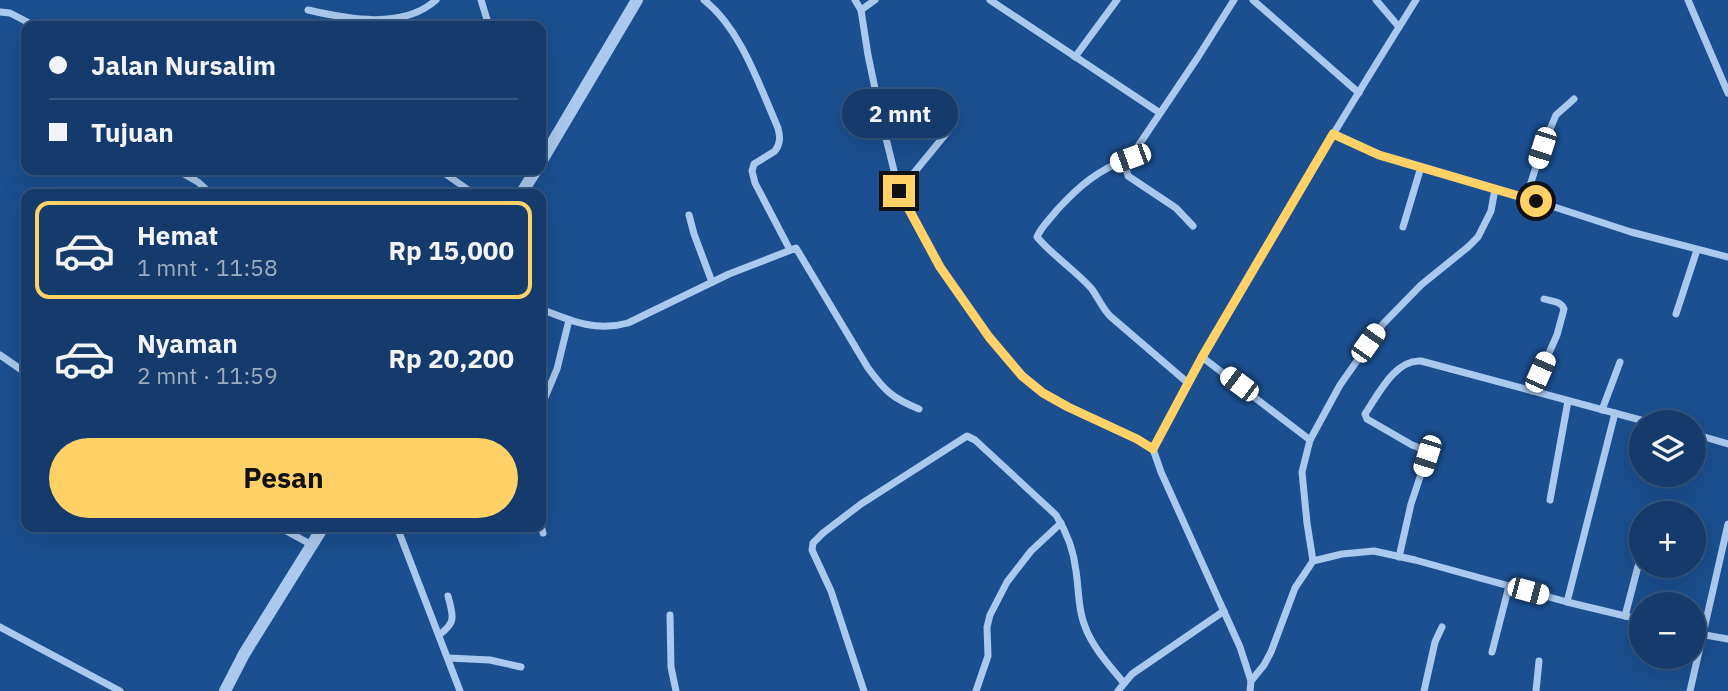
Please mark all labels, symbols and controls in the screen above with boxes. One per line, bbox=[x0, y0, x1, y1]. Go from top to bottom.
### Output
text: Jalan Nursalim bbox=[91, 48, 276, 82]
callout: 2 mnt bbox=[841, 90, 957, 138]
text: 2 mnt bbox=[869, 98, 931, 128]
text: Tujuan bbox=[91, 115, 174, 149]
car bbox=[1526, 125, 1559, 171]
car bbox=[1107, 141, 1154, 175]
route end bbox=[883, 175, 915, 207]
route start bbox=[1520, 185, 1552, 217]
text: Hemat bbox=[137, 218, 218, 252]
icon: car bbox=[53, 219, 116, 282]
text: Rp 15,000 bbox=[388, 233, 514, 267]
text: 1 mnt · 11:58 bbox=[137, 252, 278, 282]
car bbox=[1348, 320, 1389, 366]
text: Nyaman bbox=[137, 326, 238, 360]
icon: car bbox=[53, 327, 116, 390]
text: Rp 20,200 bbox=[388, 341, 514, 375]
car bbox=[1522, 349, 1559, 395]
text: 2 mnt · 11:59 bbox=[137, 360, 278, 390]
car bbox=[1216, 363, 1263, 405]
map controls bbox=[1629, 410, 1706, 669]
button: layers bbox=[1629, 410, 1706, 487]
car bbox=[1411, 433, 1444, 479]
button: Pesan bbox=[49, 438, 518, 518]
button: + bbox=[1629, 501, 1706, 578]
car bbox=[1505, 575, 1552, 607]
button: − bbox=[1629, 592, 1706, 669]

